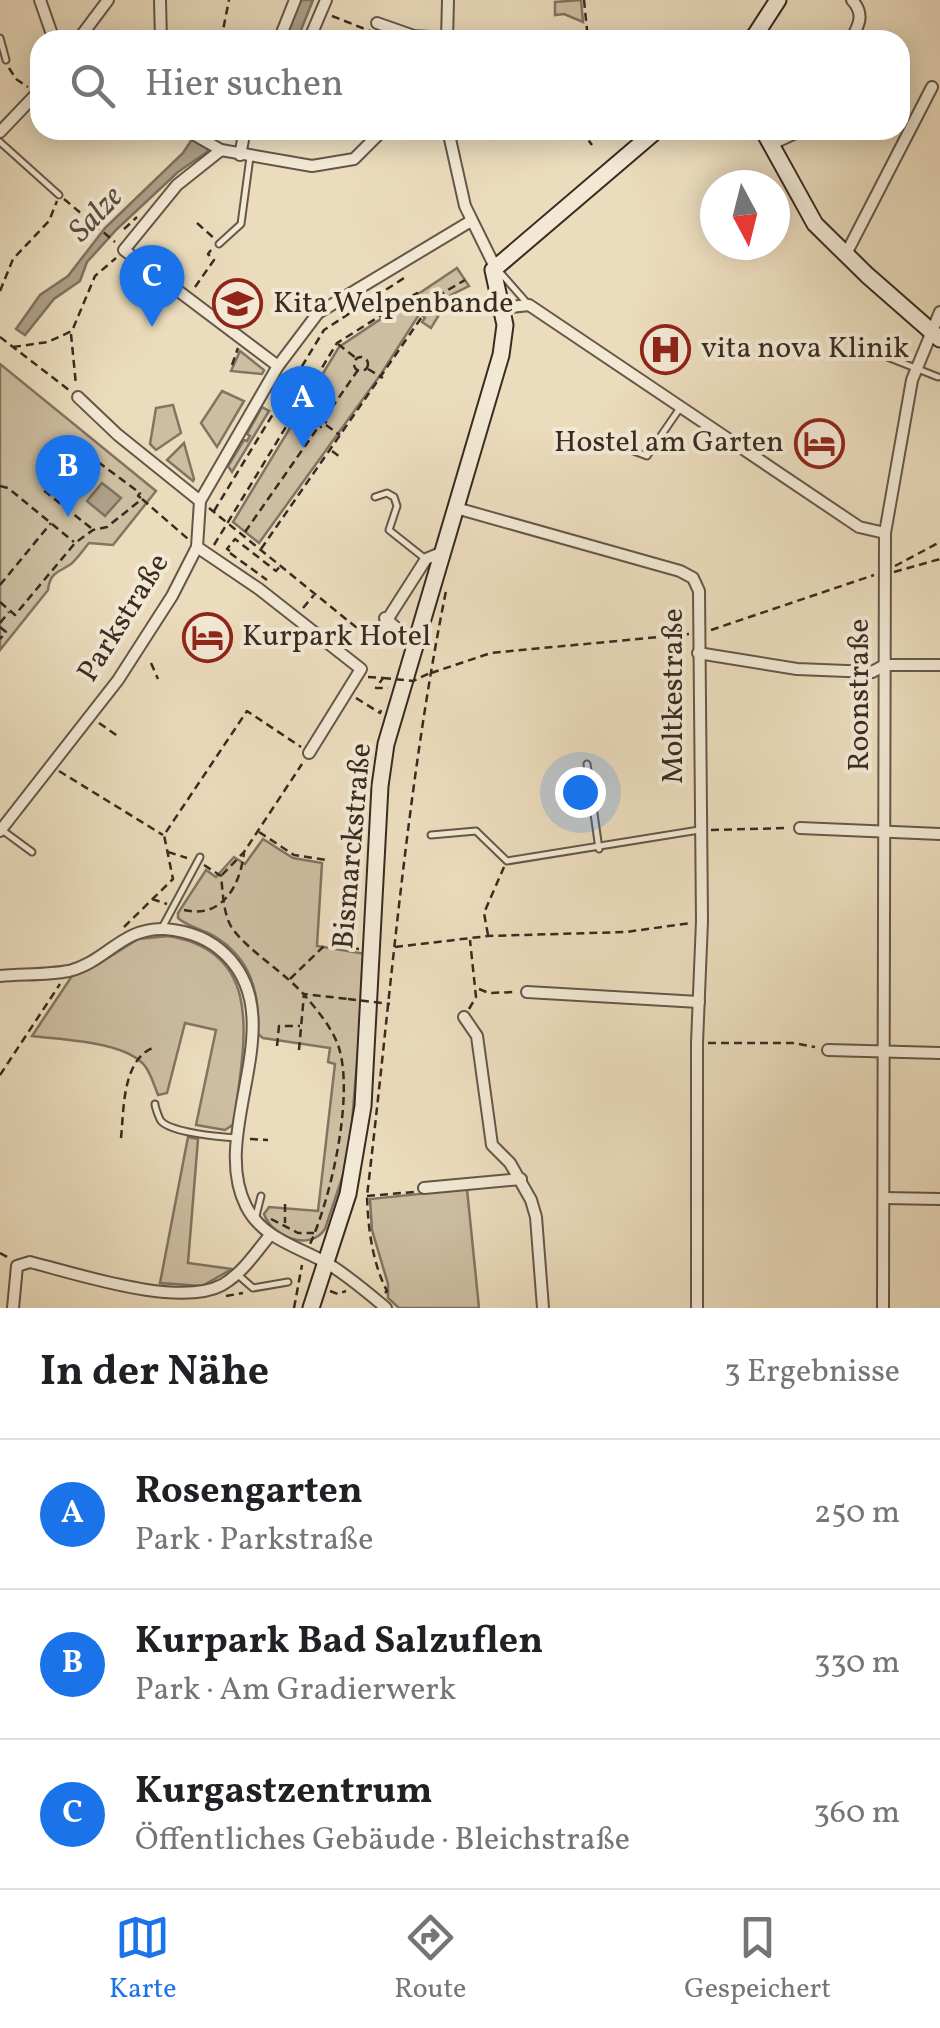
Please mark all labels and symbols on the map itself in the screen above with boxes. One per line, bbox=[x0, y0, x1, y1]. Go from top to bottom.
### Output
north arrow bbox=[700, 170, 790, 260]
water label: Salze bbox=[60, 177, 135, 253]
pin: C bbox=[120, 245, 184, 327]
school or university icon: Kita Welpenbande bbox=[212, 278, 264, 330]
place label: Kita Welpenbande bbox=[273, 283, 514, 325]
hospital icon: vita nova Klinik bbox=[640, 323, 692, 375]
place label: vita nova Klinik bbox=[701, 328, 909, 370]
pin: A bbox=[270, 366, 336, 448]
hotel icon: Hostel am Garten bbox=[793, 417, 845, 469]
place label: Hostel am Garten bbox=[554, 422, 784, 464]
pin: B bbox=[36, 434, 100, 517]
street label: Parkstraße bbox=[68, 546, 180, 690]
street label: Moltkestraße bbox=[653, 608, 695, 784]
hotel icon: Kurpark Hotel bbox=[181, 611, 233, 663]
place label: Kurpark Hotel bbox=[242, 616, 431, 658]
street label: Roonstraße bbox=[839, 619, 881, 771]
street label: Bismarckstraße bbox=[323, 741, 383, 951]
your location bbox=[555, 767, 606, 818]

